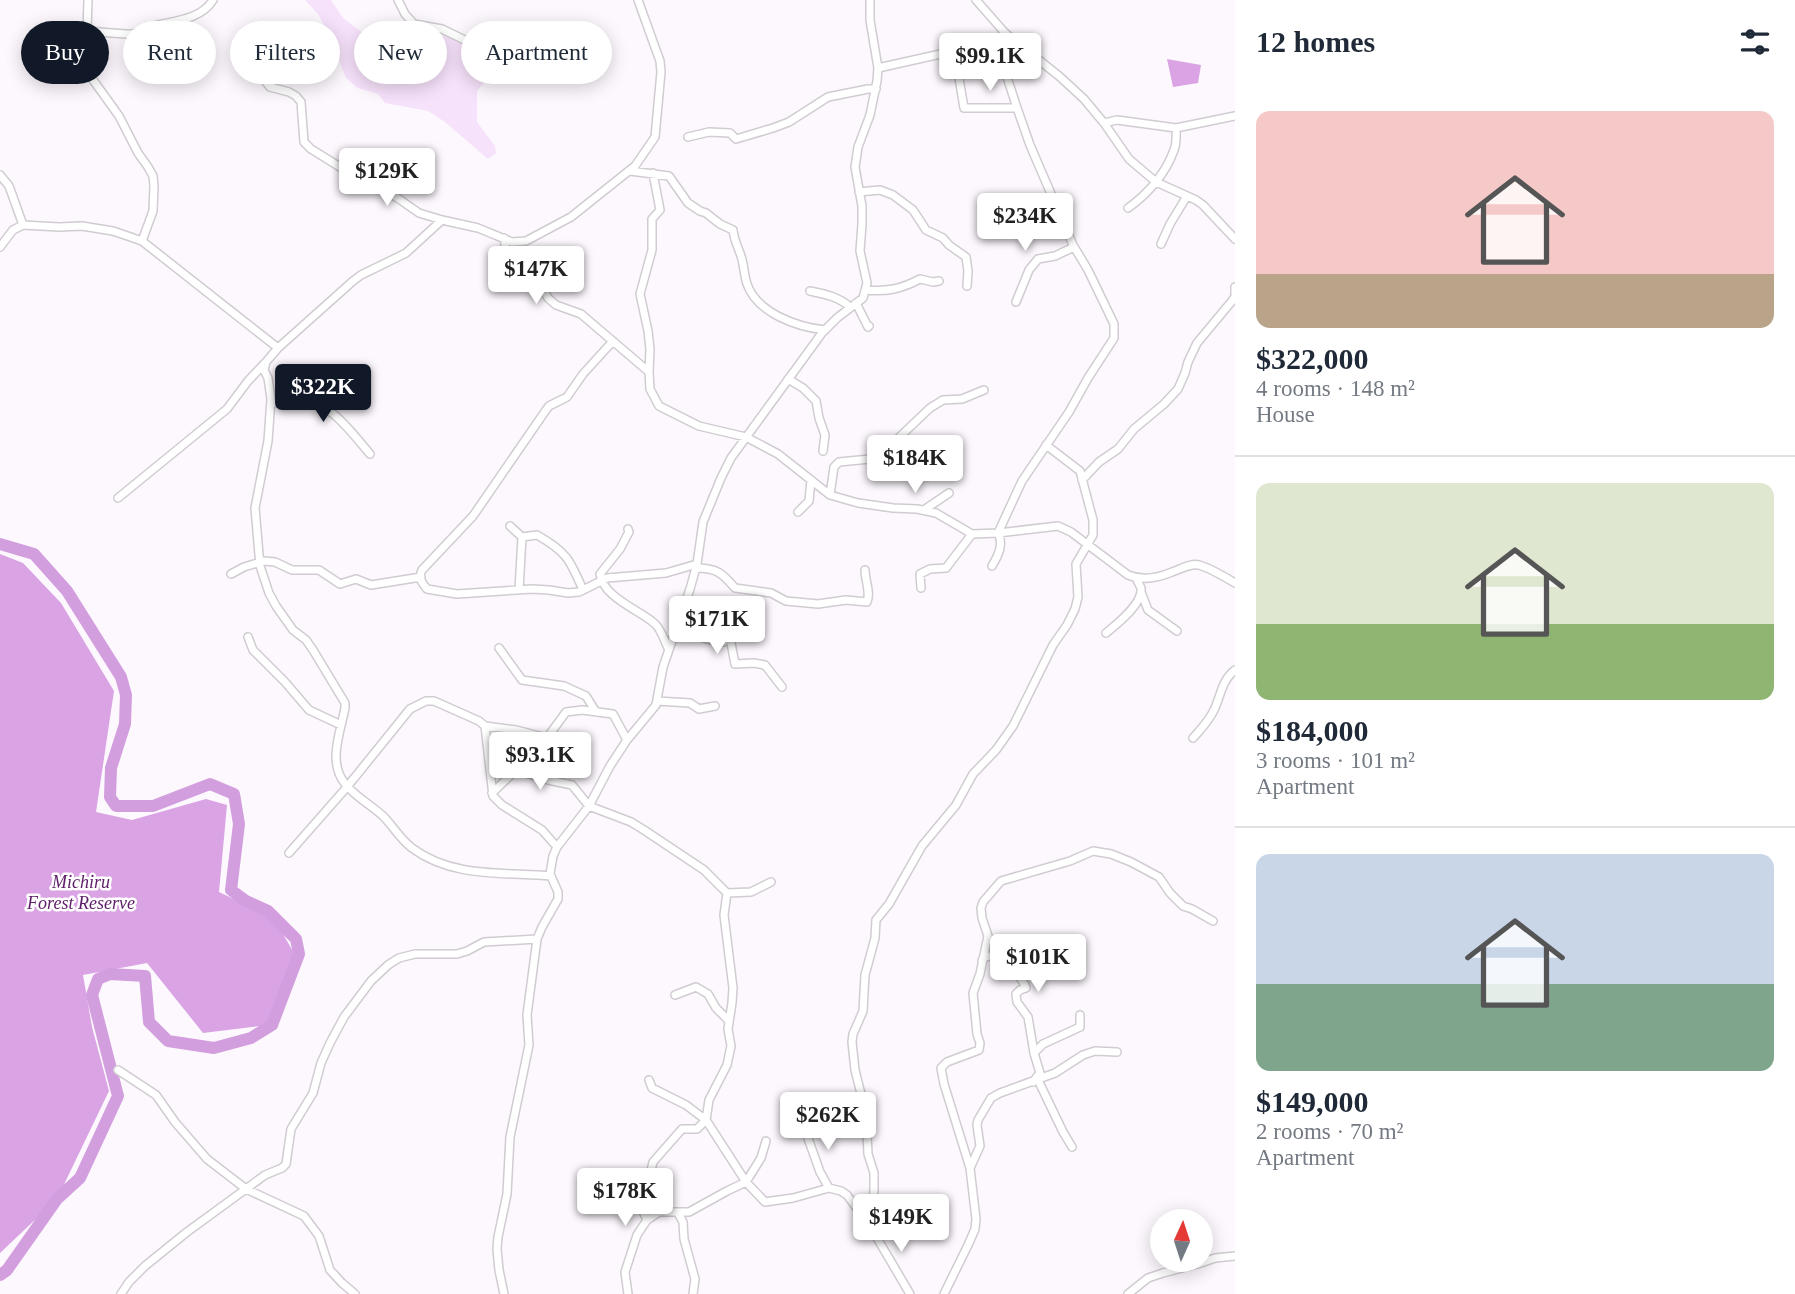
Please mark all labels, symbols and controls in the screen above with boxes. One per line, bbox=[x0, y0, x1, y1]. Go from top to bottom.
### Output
chip: Buy bbox=[21, 21, 109, 84]
chip: Rent bbox=[123, 21, 216, 84]
chip: Filters bbox=[230, 21, 340, 84]
chip: New bbox=[354, 21, 447, 84]
chip: Apartment bbox=[461, 21, 612, 84]
icon: filters bbox=[1736, 23, 1774, 61]
text: 12 homes bbox=[1256, 25, 1375, 58]
pin: $99.1K bbox=[933, 34, 1047, 93]
text: $99.1K bbox=[955, 43, 1025, 68]
pin: $129K bbox=[338, 148, 436, 208]
icon: home bbox=[1452, 157, 1578, 283]
text: $129K bbox=[355, 158, 419, 183]
pin: $234K bbox=[976, 194, 1074, 253]
text: $234K bbox=[993, 203, 1057, 228]
pin: $147K bbox=[487, 246, 585, 306]
text: $147K bbox=[504, 256, 568, 281]
text: $322,000 bbox=[1256, 342, 1369, 375]
pin: $322K bbox=[274, 364, 372, 424]
text: $322K bbox=[291, 374, 355, 399]
text: 4 rooms · 148 m² bbox=[1256, 376, 1415, 401]
text: House bbox=[1256, 402, 1315, 427]
pin: $184K bbox=[866, 435, 964, 495]
text: $184K bbox=[883, 445, 947, 470]
icon: home bbox=[1452, 529, 1578, 655]
pin: $171K bbox=[668, 596, 766, 656]
text: $171K bbox=[685, 606, 749, 631]
text: $184,000 bbox=[1256, 714, 1369, 747]
pin: $93.1K bbox=[483, 732, 597, 792]
text: $93.1K bbox=[505, 742, 575, 767]
text: 3 rooms · 101 m² bbox=[1256, 748, 1415, 773]
text: Apartment bbox=[1256, 774, 1354, 799]
park label: Michiru Forest Reserve bbox=[26, 872, 135, 913]
icon: home bbox=[1452, 900, 1578, 1026]
pin: $101K bbox=[989, 934, 1087, 994]
text: $101K bbox=[1006, 944, 1070, 969]
text: $149,000 bbox=[1256, 1085, 1369, 1118]
pin: $262K bbox=[779, 1092, 877, 1152]
text: $262K bbox=[796, 1102, 860, 1127]
text: 2 rooms · 70 m² bbox=[1256, 1119, 1403, 1144]
text: Apartment bbox=[1256, 1145, 1354, 1170]
pin: $178K bbox=[576, 1168, 674, 1228]
text: $178K bbox=[593, 1178, 657, 1203]
pin: $149K bbox=[852, 1194, 950, 1254]
text: $149K bbox=[869, 1204, 933, 1229]
north arrow bbox=[1150, 1209, 1213, 1272]
map controls bbox=[1150, 1209, 1213, 1272]

